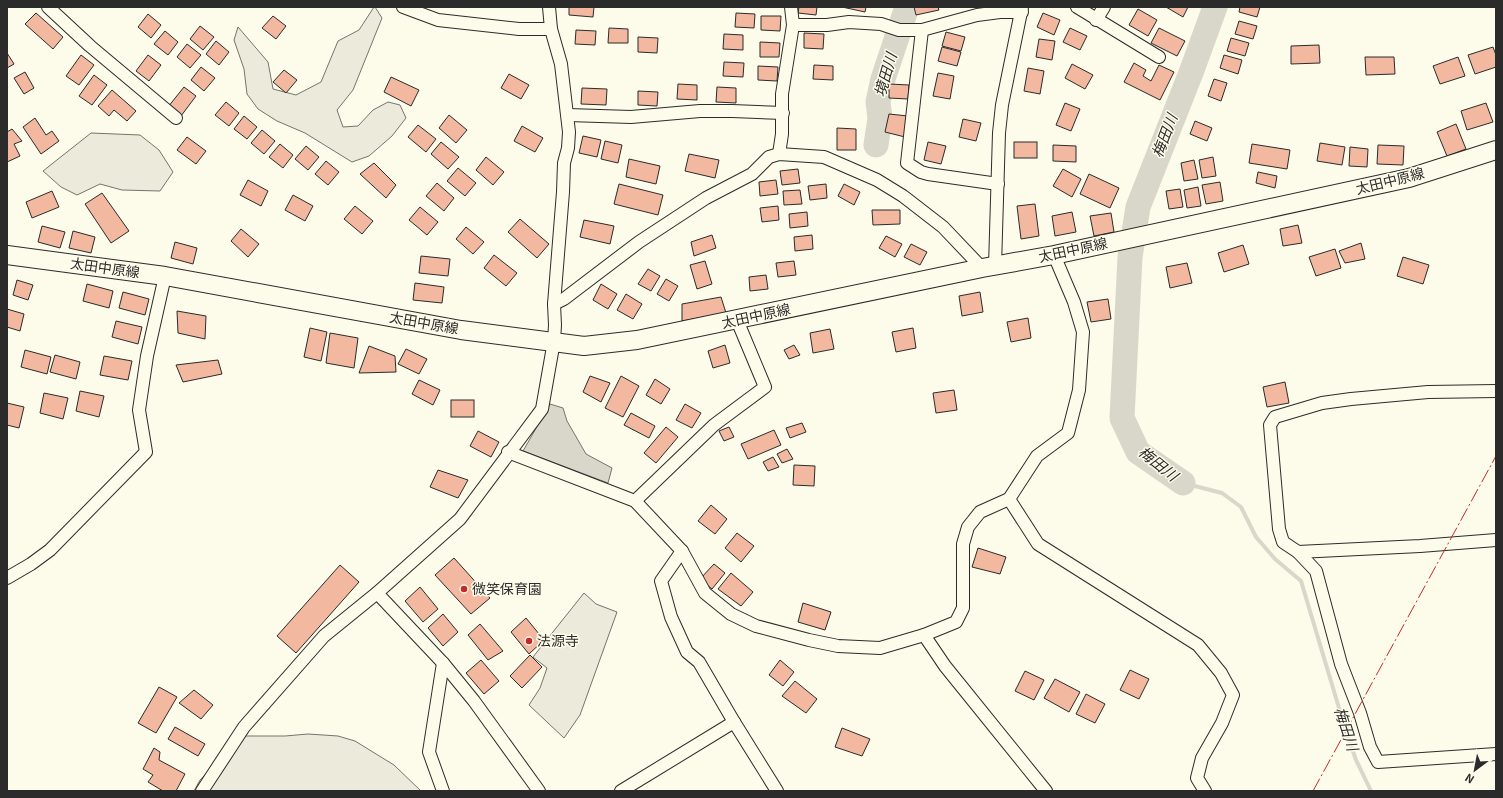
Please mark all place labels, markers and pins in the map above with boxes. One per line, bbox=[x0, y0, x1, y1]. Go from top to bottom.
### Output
place label: 微笑保育園 bbox=[472, 578, 542, 598]
marker: 微笑保育園 bbox=[459, 584, 469, 594]
place label: 法源寺 bbox=[537, 630, 579, 650]
marker: 法源寺 bbox=[524, 636, 534, 646]

